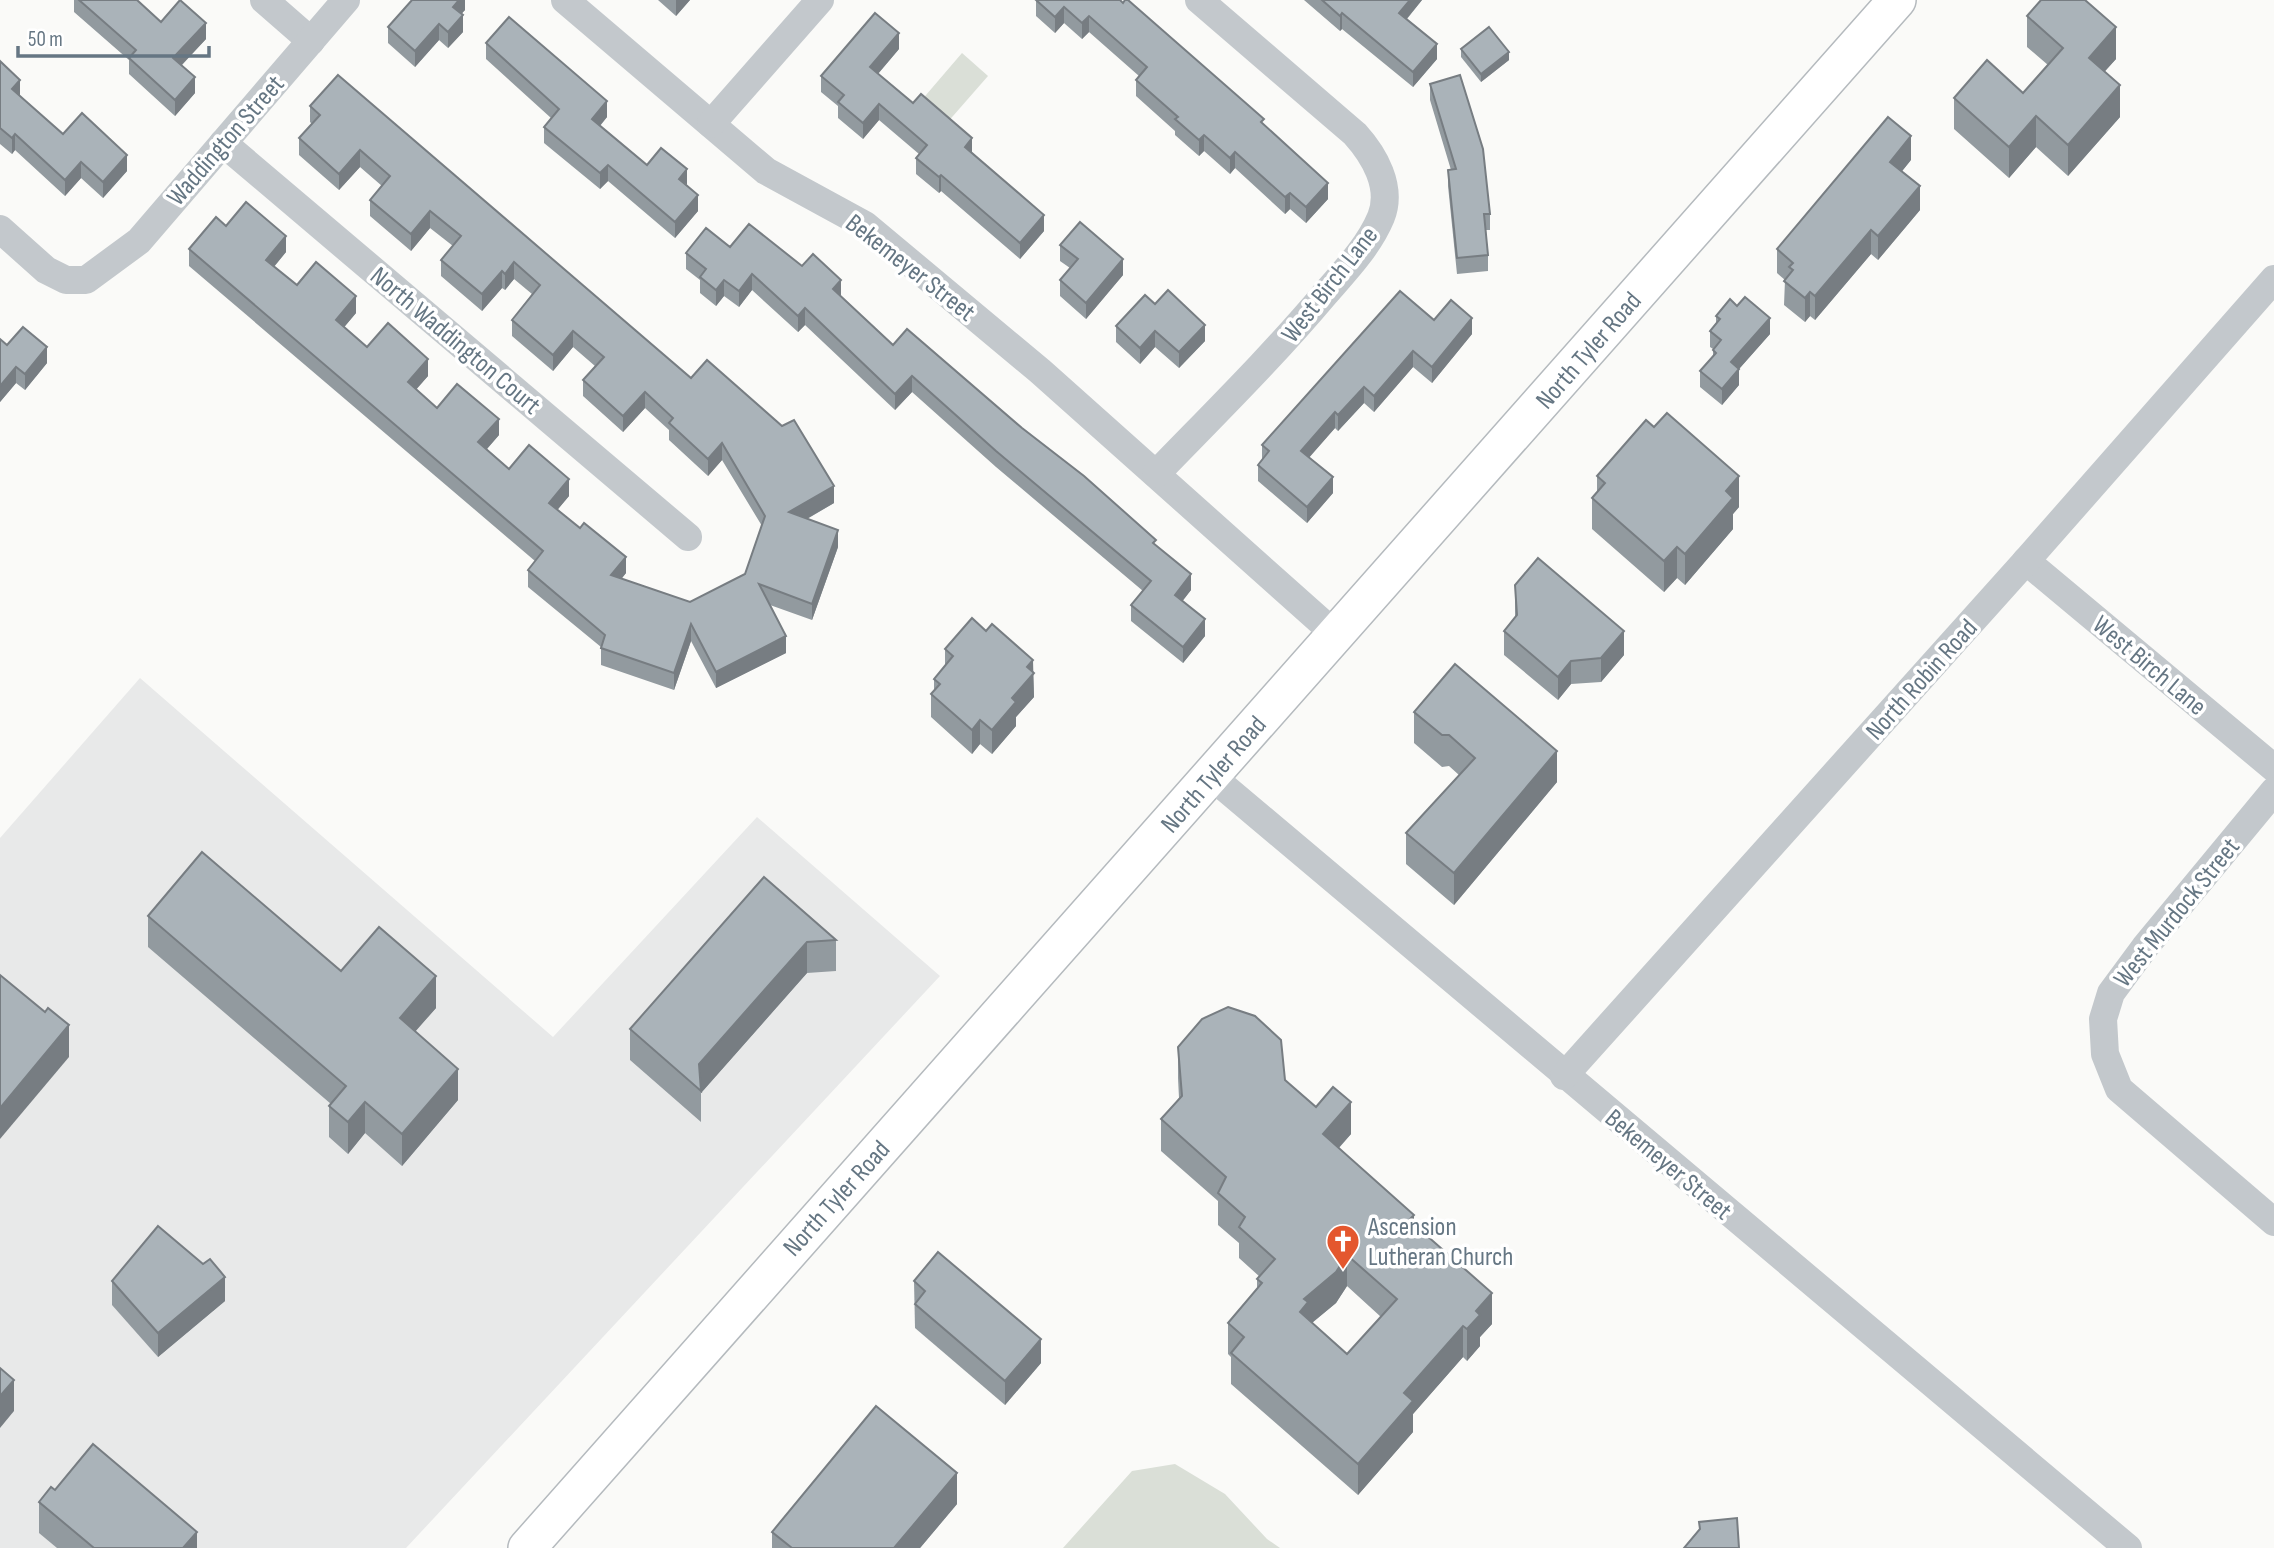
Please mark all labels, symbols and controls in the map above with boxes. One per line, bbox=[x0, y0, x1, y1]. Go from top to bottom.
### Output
scale bar bbox=[18, 14, 208, 58]
text: 50 m bbox=[28, 27, 63, 52]
street label: Waddington Street bbox=[161, 69, 291, 213]
street label: Bekemeyer Street bbox=[839, 208, 981, 328]
street label: West Birch Lane bbox=[1275, 221, 1385, 349]
street label: North Waddington Court bbox=[364, 261, 547, 421]
street label: North Tyler Road bbox=[1530, 286, 1648, 416]
street label: West Birch Lane bbox=[2086, 610, 2212, 723]
street label: North Robin Road bbox=[1860, 613, 1984, 747]
street label: North Tyler Road bbox=[1155, 710, 1273, 840]
street label: West Murdock Street bbox=[2108, 832, 2247, 994]
street label: Bekemeyer Street bbox=[1598, 1103, 1738, 1227]
street label: North Tyler Road bbox=[777, 1135, 897, 1263]
place label: Ascension Lutheran Church bbox=[1367, 1212, 1514, 1273]
church icon: Ascension Lutheran Church bbox=[1324, 1222, 1362, 1271]

